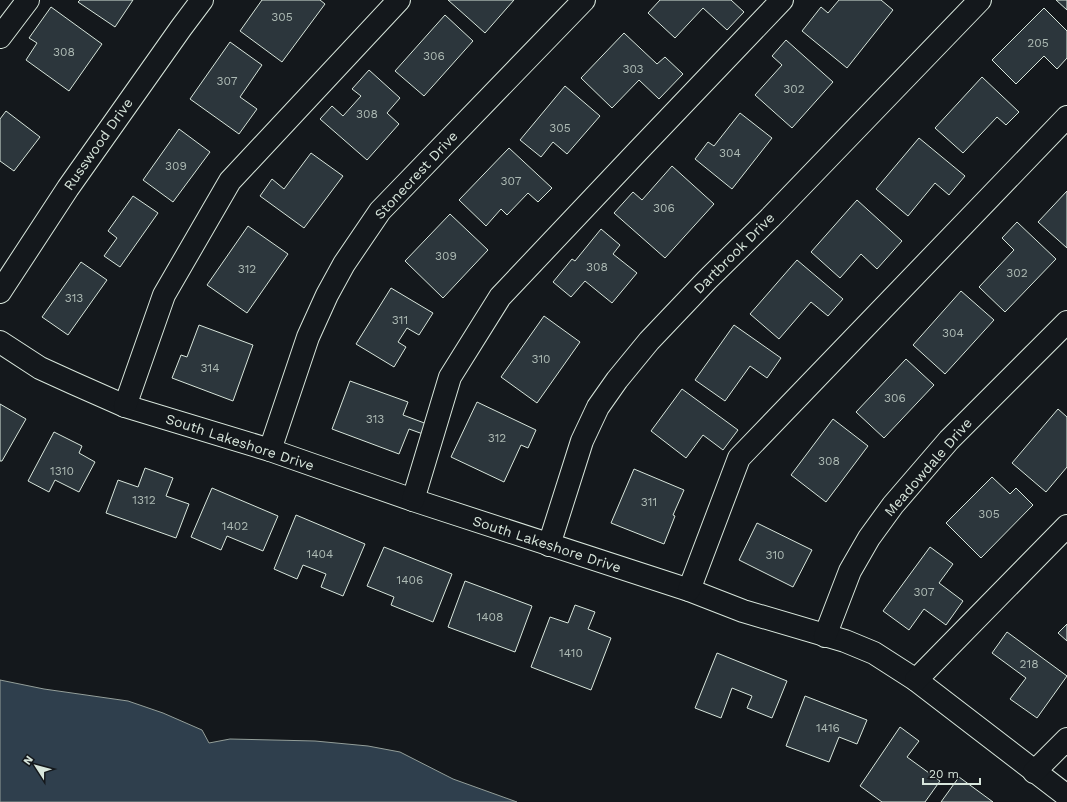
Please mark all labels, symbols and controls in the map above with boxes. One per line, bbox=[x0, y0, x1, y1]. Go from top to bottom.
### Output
house number: 305 bbox=[271, 10, 293, 24]
house number: 205 bbox=[1027, 36, 1049, 50]
house number: 308 bbox=[53, 45, 75, 59]
house number: 306 bbox=[423, 49, 445, 63]
house number: 303 bbox=[622, 62, 644, 76]
house number: 307 bbox=[217, 74, 238, 88]
house number: 302 bbox=[783, 82, 805, 96]
street label: Russwood Drive bbox=[60, 95, 136, 193]
house number: 308 bbox=[356, 107, 378, 121]
house number: 305 bbox=[549, 121, 571, 135]
street label: Stonecrest Drive bbox=[371, 128, 461, 222]
house number: 304 bbox=[719, 146, 741, 160]
house number: 309 bbox=[165, 159, 187, 173]
house number: 307 bbox=[501, 174, 522, 188]
house number: 306 bbox=[653, 201, 675, 215]
street label: Dartbrook Drive bbox=[690, 209, 778, 297]
house number: 309 bbox=[435, 249, 457, 263]
house number: 308 bbox=[586, 260, 608, 274]
house number: 312 bbox=[238, 262, 256, 276]
house number: 302 bbox=[1006, 266, 1028, 280]
house number: 313 bbox=[65, 291, 83, 305]
house number: 311 bbox=[392, 313, 408, 327]
house number: 304 bbox=[942, 326, 964, 340]
house number: 310 bbox=[531, 352, 551, 366]
house number: 314 bbox=[200, 361, 220, 375]
house number: 306 bbox=[884, 391, 906, 405]
street label: South Lakeshore Drive bbox=[164, 410, 316, 474]
house number: 313 bbox=[366, 412, 384, 426]
street label: Meadowdale Drive bbox=[881, 415, 975, 519]
house number: 312 bbox=[488, 431, 506, 445]
house number: 308 bbox=[818, 454, 840, 468]
house number: 1310 bbox=[50, 464, 74, 478]
house number: 1312 bbox=[132, 493, 156, 507]
house number: 311 bbox=[641, 495, 657, 509]
house number: 305 bbox=[978, 507, 1000, 521]
street label: South Lakeshore Drive bbox=[471, 512, 623, 576]
house number: 1402 bbox=[222, 519, 248, 533]
house number: 1404 bbox=[307, 547, 333, 561]
house number: 310 bbox=[765, 548, 785, 562]
house number: 1406 bbox=[397, 573, 423, 587]
house number: 307 bbox=[914, 585, 935, 599]
house number: 1408 bbox=[477, 610, 503, 624]
house number: 1410 bbox=[559, 646, 583, 660]
house number: 218 bbox=[1019, 657, 1039, 671]
house number: 1416 bbox=[816, 721, 840, 735]
north arrow bbox=[16, 746, 56, 786]
text: N bbox=[21, 753, 36, 768]
scale bar bbox=[923, 760, 980, 786]
text: 20 m bbox=[929, 767, 959, 781]

